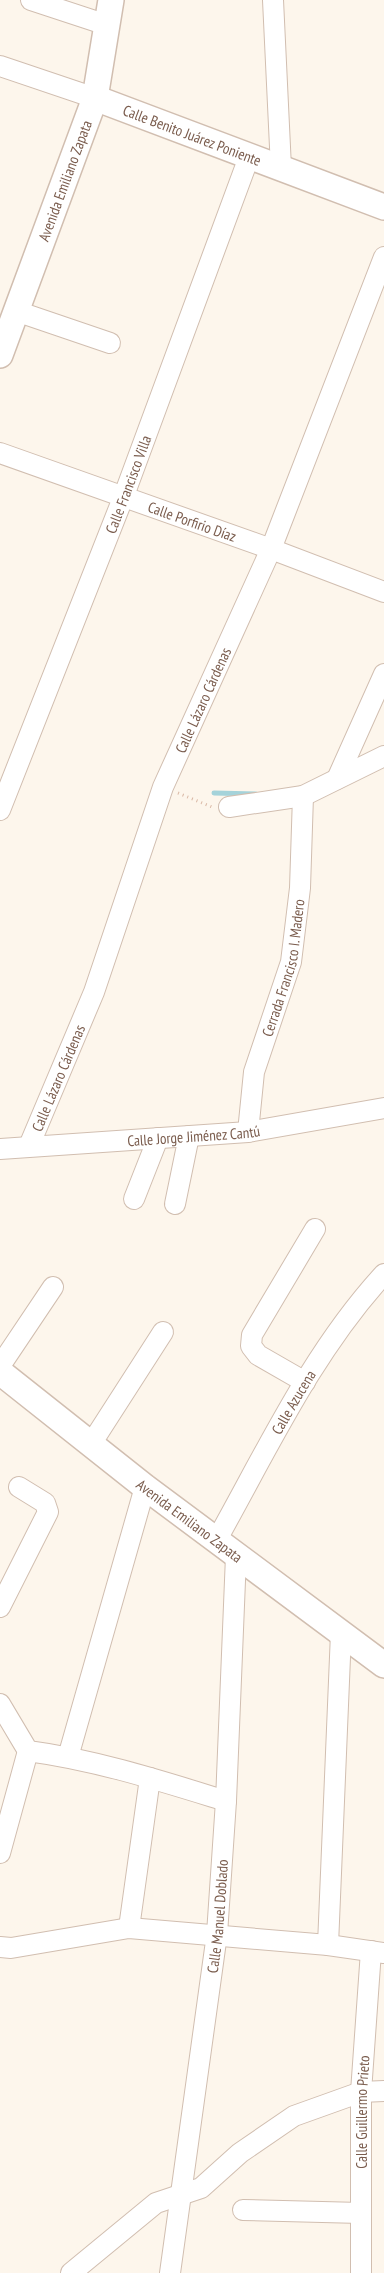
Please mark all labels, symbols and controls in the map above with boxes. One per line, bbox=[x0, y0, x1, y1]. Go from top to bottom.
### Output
street label: Calle Benito Juárez Poniente bbox=[121, 100, 264, 169]
street label: Avenida Emiliano Zapata bbox=[33, 117, 96, 244]
street label: Calle Francisco Villa bbox=[101, 433, 155, 536]
street label: Calle Porfirio Díaz bbox=[146, 497, 239, 545]
street label: Calle Lázaro Cárdenas bbox=[170, 644, 235, 756]
street label: Cerrada Francisco I. Madero bbox=[257, 898, 308, 1039]
street label: Calle Lázaro Cárdenas bbox=[27, 1022, 89, 1134]
street label: Calle Jorge Jiménez Cantú bbox=[127, 1121, 261, 1150]
street label: Calle Azucena bbox=[267, 1366, 319, 1437]
street label: Avenida Emiliano Zapata bbox=[133, 1475, 247, 1566]
street label: Calle Manuel Doblado bbox=[202, 1859, 232, 1974]
street label: Calle Guillermo Prieto bbox=[352, 2055, 373, 2169]

